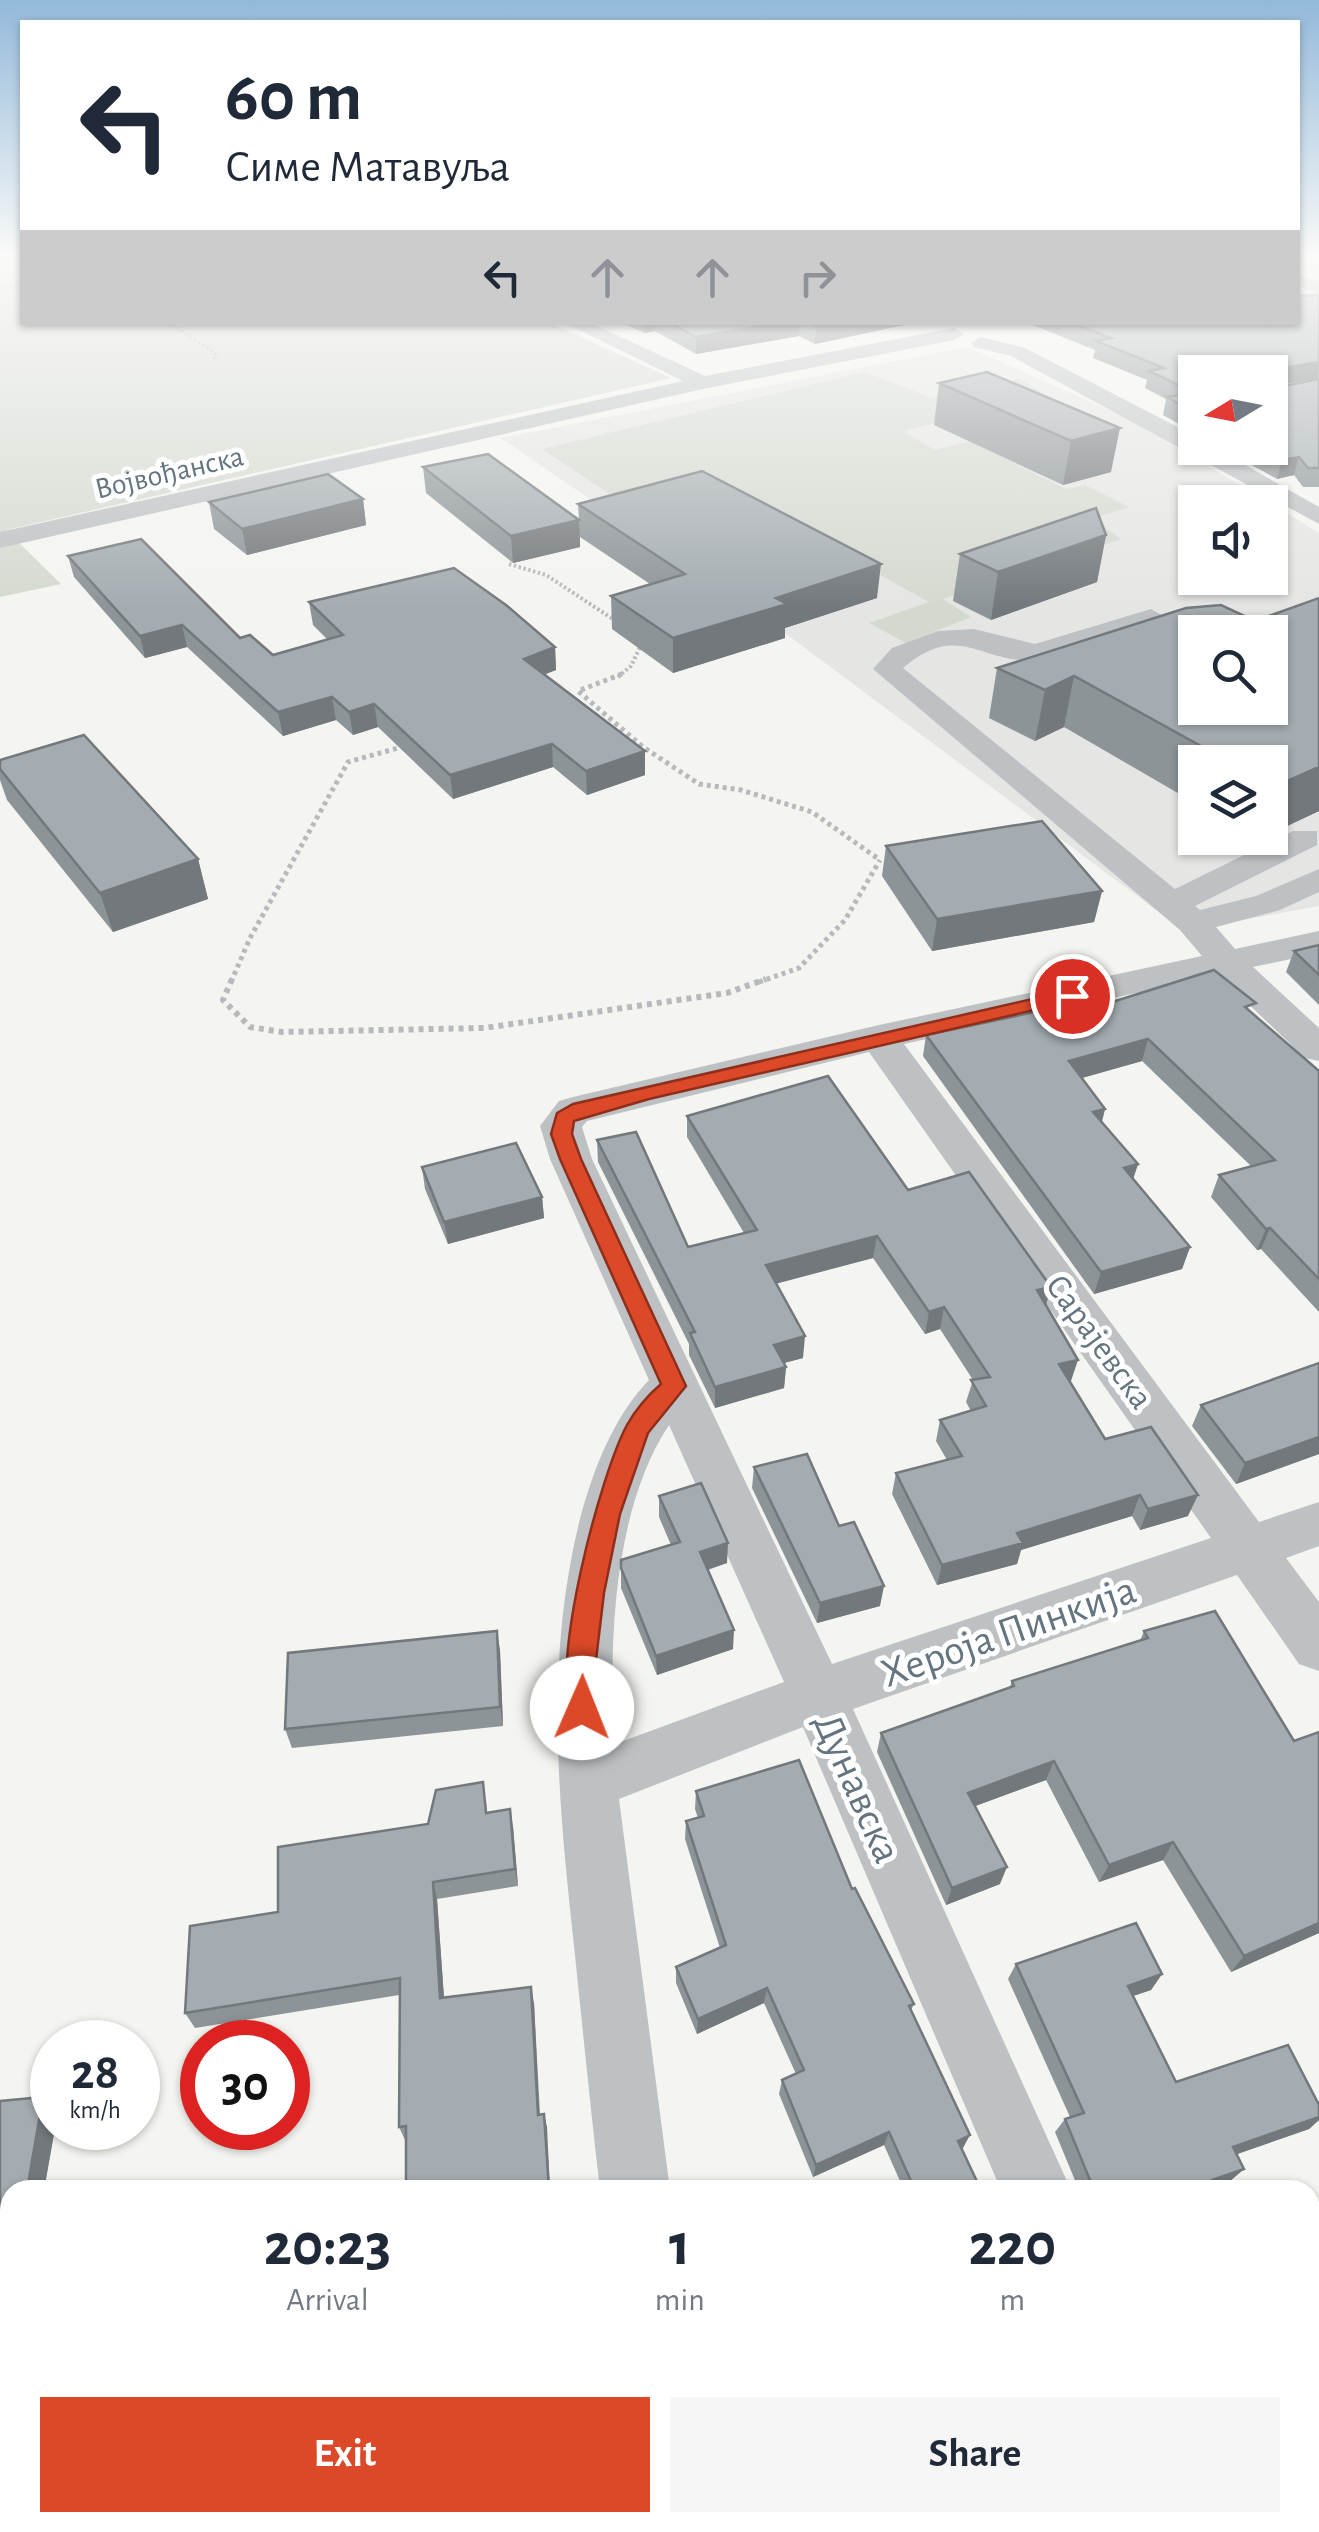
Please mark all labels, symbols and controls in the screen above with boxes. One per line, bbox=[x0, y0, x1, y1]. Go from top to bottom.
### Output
icon: left bbox=[60, 60, 190, 190]
text: 60 m bbox=[225, 63, 362, 133]
text: Симе Матавуља bbox=[225, 145, 510, 190]
icon: left bbox=[475, 250, 530, 305]
icon: ahead bbox=[580, 250, 635, 305]
icon: ahead bbox=[685, 250, 740, 305]
icon: right bbox=[790, 250, 845, 305]
north arrow bbox=[1178, 355, 1288, 465]
map controls bbox=[1178, 355, 1288, 855]
street label: Војвођанска bbox=[92, 441, 246, 505]
button: sound bbox=[1178, 485, 1288, 595]
button: search bbox=[1178, 615, 1288, 725]
button: layers bbox=[1178, 745, 1288, 855]
pin bbox=[1030, 954, 1115, 1039]
icon: arrive bbox=[1045, 969, 1100, 1024]
street label: Сарајевска bbox=[1039, 1268, 1159, 1416]
street label: Хероја Пинкија bbox=[876, 1569, 1141, 1695]
position arrow bbox=[530, 1656, 634, 1760]
street label: Дунавска bbox=[806, 1707, 909, 1869]
speed limit sign: 30 bbox=[180, 2020, 310, 2150]
text: 28 bbox=[71, 2048, 119, 2098]
text: km/h bbox=[69, 2098, 121, 2123]
text: 20:23 bbox=[264, 2216, 391, 2276]
text: 1 bbox=[669, 2216, 691, 2276]
text: 220 bbox=[968, 2216, 1056, 2276]
text: Arrival bbox=[286, 2284, 369, 2316]
text: min bbox=[655, 2284, 705, 2316]
text: m bbox=[1000, 2284, 1025, 2316]
button: Exit bbox=[40, 2397, 650, 2512]
button: Share bbox=[670, 2397, 1280, 2512]

